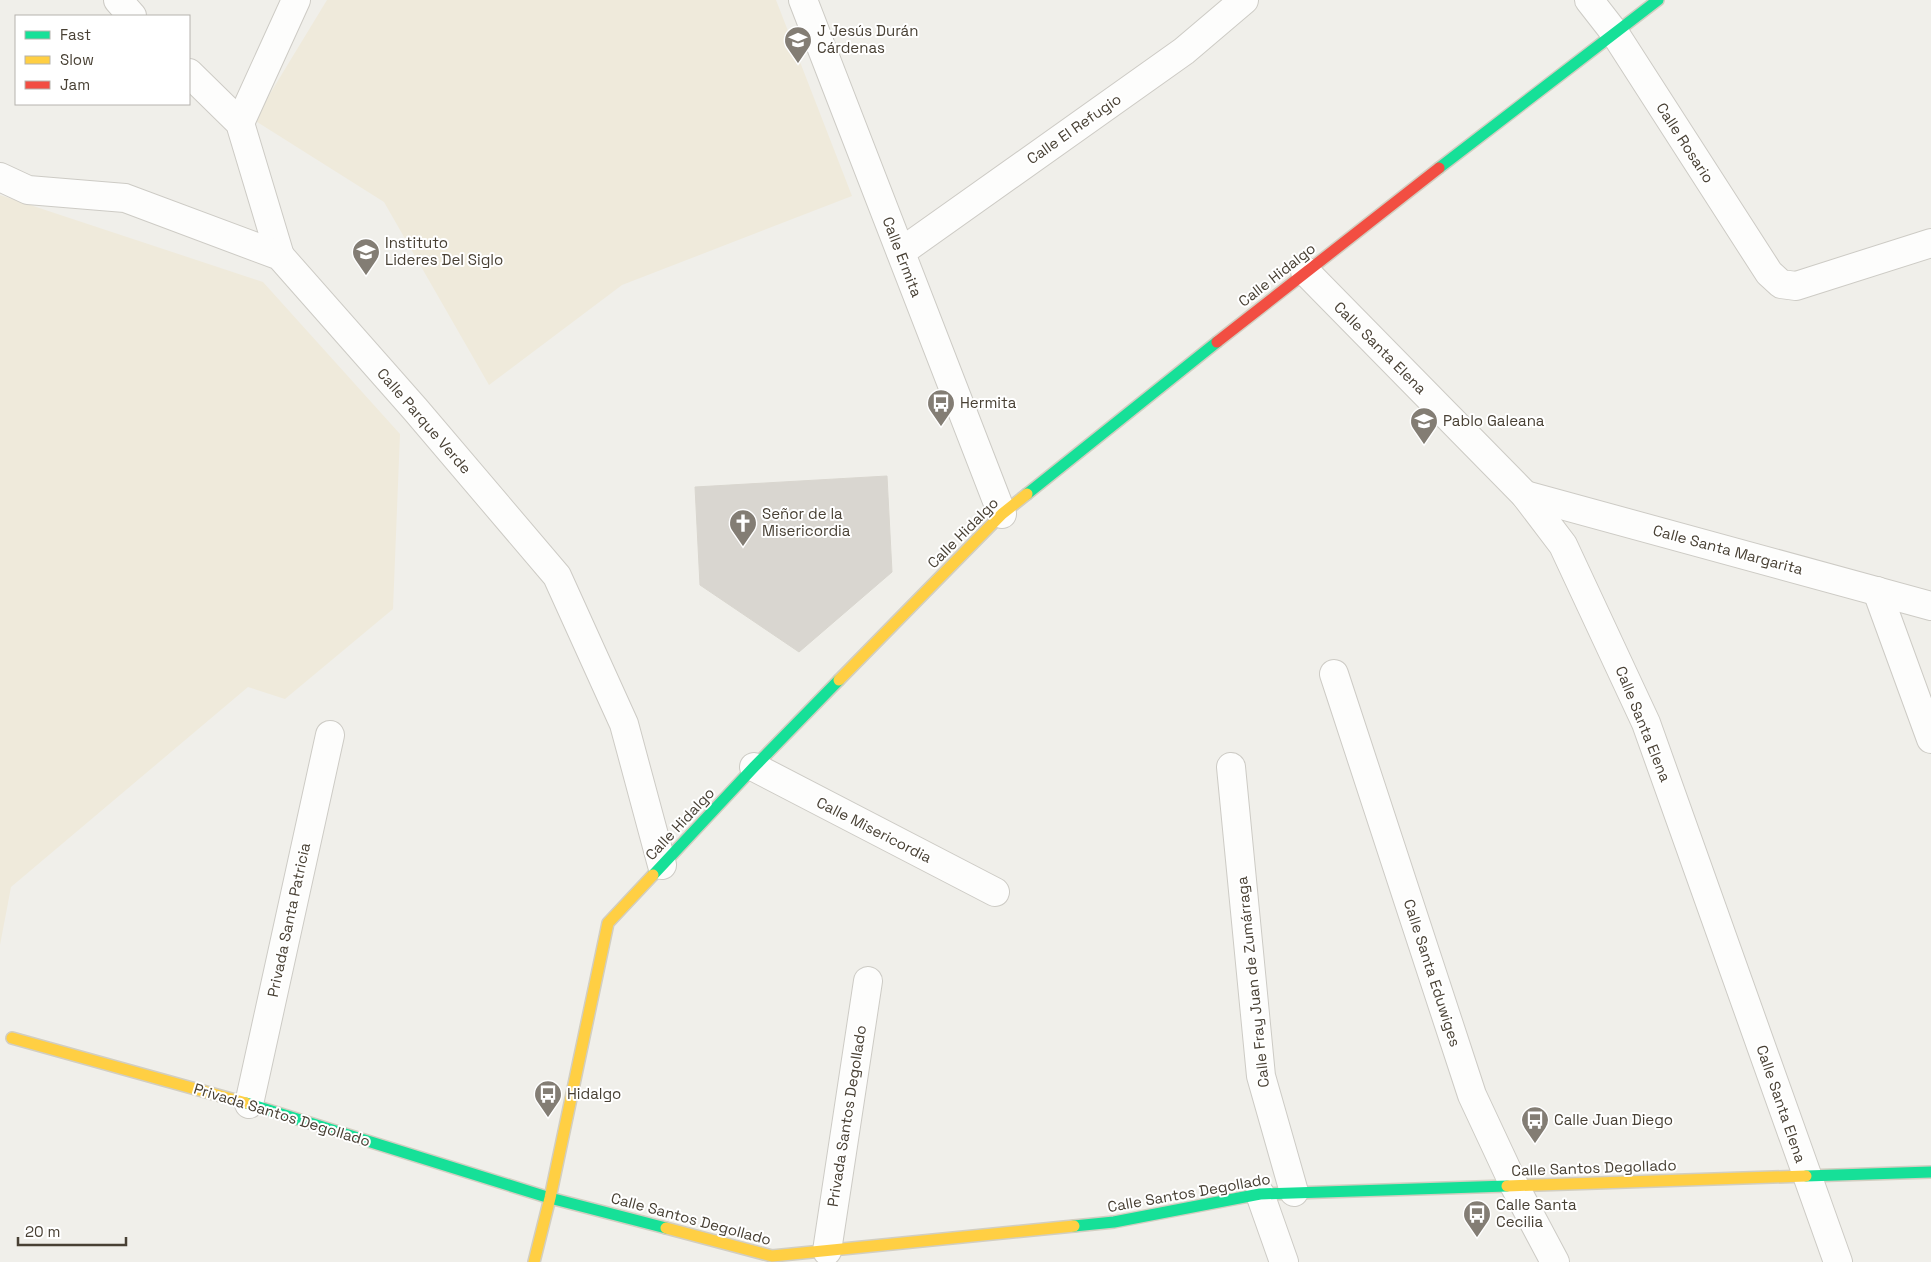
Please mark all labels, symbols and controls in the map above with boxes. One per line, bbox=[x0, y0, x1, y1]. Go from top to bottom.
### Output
legend bbox=[15, 15, 190, 105]
place label: J Jesús Durán Cárdenas bbox=[817, 21, 918, 57]
text: Fast bbox=[60, 25, 91, 44]
school or university icon: J Jesús Durán Cárdenas bbox=[783, 25, 813, 64]
text: Slow bbox=[60, 50, 94, 69]
text: Jam bbox=[60, 75, 90, 94]
street label: Calle El Refugio bbox=[1023, 89, 1125, 168]
street label: Calle Rosario bbox=[1652, 99, 1718, 187]
street label: Calle Ermita bbox=[878, 214, 927, 300]
place label: Instituto Lideres Del Siglo bbox=[385, 233, 503, 269]
school or university icon: Instituto Lideres Del Siglo bbox=[351, 237, 381, 276]
street label: Calle Hidalgo bbox=[1234, 239, 1319, 311]
street label: Calle Santa Elena bbox=[1330, 297, 1431, 398]
street label: Calle Parque Verde bbox=[373, 364, 476, 478]
bus stop icon: Hermita bbox=[926, 388, 956, 427]
place label: Hermita bbox=[960, 393, 1017, 412]
school or university icon: Pablo Galeana bbox=[1409, 406, 1439, 445]
place label: Pablo Galeana bbox=[1443, 411, 1545, 430]
street label: Calle Hidalgo bbox=[923, 493, 1002, 572]
place label: Señor de la Misericordia bbox=[762, 504, 851, 540]
church icon: Señor de la Misericordia bbox=[728, 508, 758, 547]
street label: Calle Santa Margarita bbox=[1651, 520, 1806, 579]
street label: Calle Santa Elena bbox=[1612, 663, 1676, 785]
street label: Calle Hidalgo bbox=[641, 783, 718, 864]
street label: Calle Misericordia bbox=[813, 792, 935, 867]
street label: Privada Santa Patricia bbox=[263, 841, 314, 999]
street label: Calle Fray Juan de Zumárraga bbox=[1232, 875, 1273, 1089]
street label: Calle Santa Eduwiges bbox=[1400, 897, 1465, 1049]
street label: Privada Santos Degollado bbox=[823, 1024, 870, 1208]
street label: Calle Santa Elena bbox=[1752, 1042, 1811, 1166]
street label: Privada Santos Degollado bbox=[192, 1079, 373, 1150]
bus stop icon: Hidalgo bbox=[533, 1079, 563, 1118]
place label: Hidalgo bbox=[567, 1084, 621, 1103]
bus stop icon: Calle Juan Diego bbox=[1520, 1105, 1550, 1144]
place label: Calle Juan Diego bbox=[1554, 1110, 1673, 1129]
street label: Calle Santos Degollado bbox=[1511, 1155, 1677, 1180]
street label: Calle Santos Degollado bbox=[1106, 1169, 1272, 1216]
street label: Calle Santos Degollado bbox=[609, 1188, 773, 1249]
place label: Calle Santa Cecilia bbox=[1496, 1195, 1577, 1231]
bus stop icon: Calle Santa Cecilia bbox=[1462, 1199, 1492, 1238]
scale bar bbox=[18, 1214, 125, 1246]
text: 20 m bbox=[25, 1222, 60, 1241]

